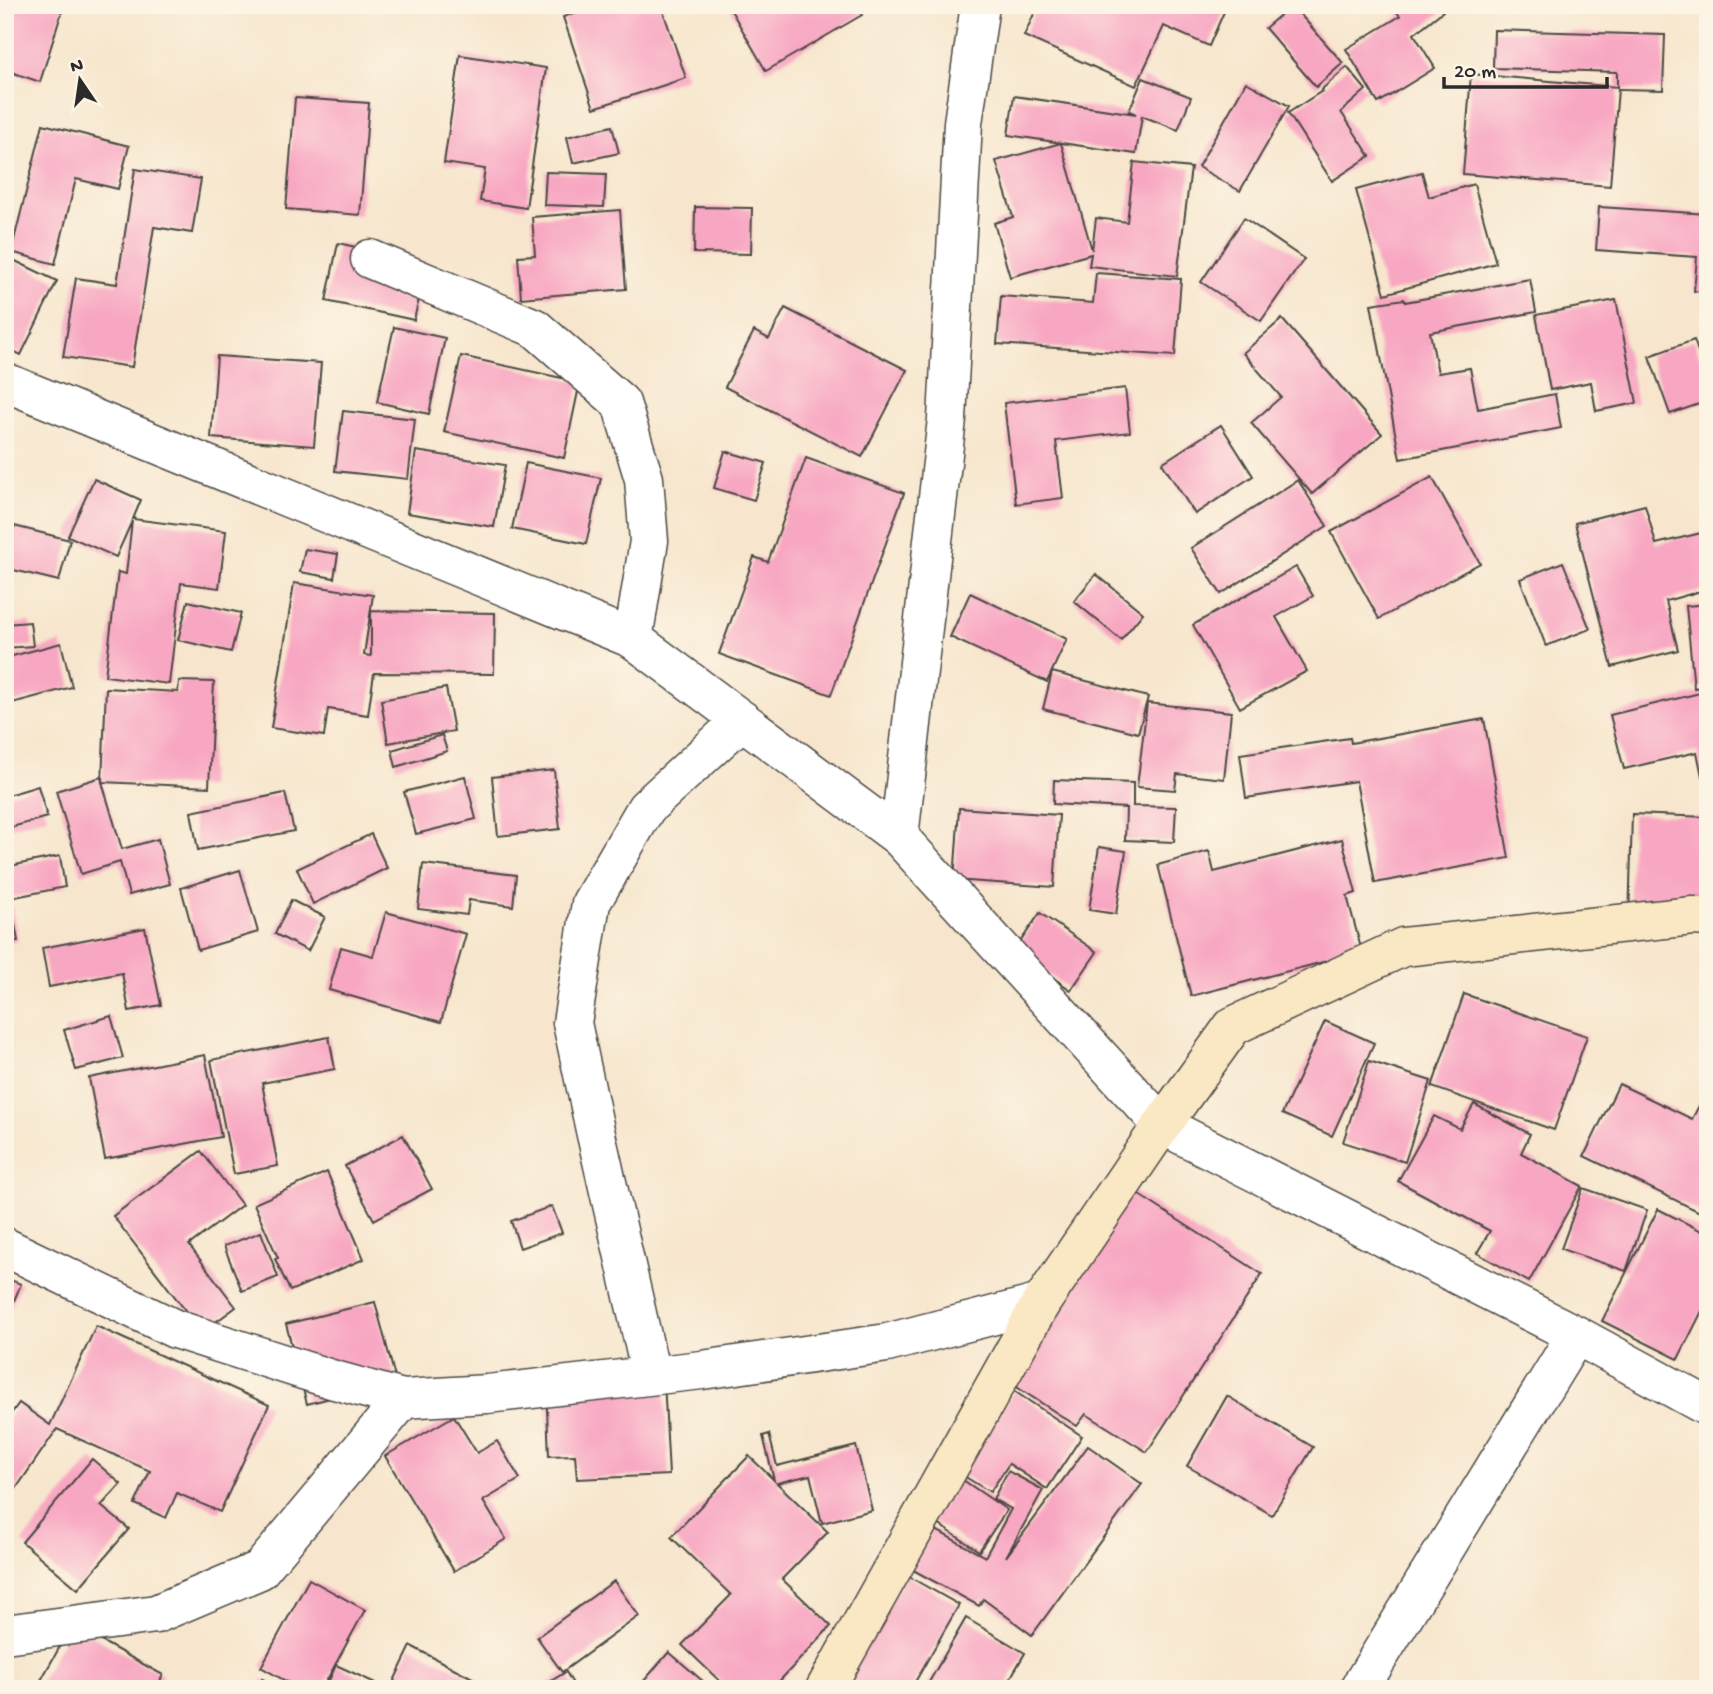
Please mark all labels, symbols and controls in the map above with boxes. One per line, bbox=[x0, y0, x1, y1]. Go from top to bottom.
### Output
north arrow bbox=[46, 46, 116, 116]
scale bar bbox=[1444, 46, 1606, 90]
text: N bbox=[68, 54, 86, 79]
text: 20 m bbox=[1454, 61, 1496, 86]

